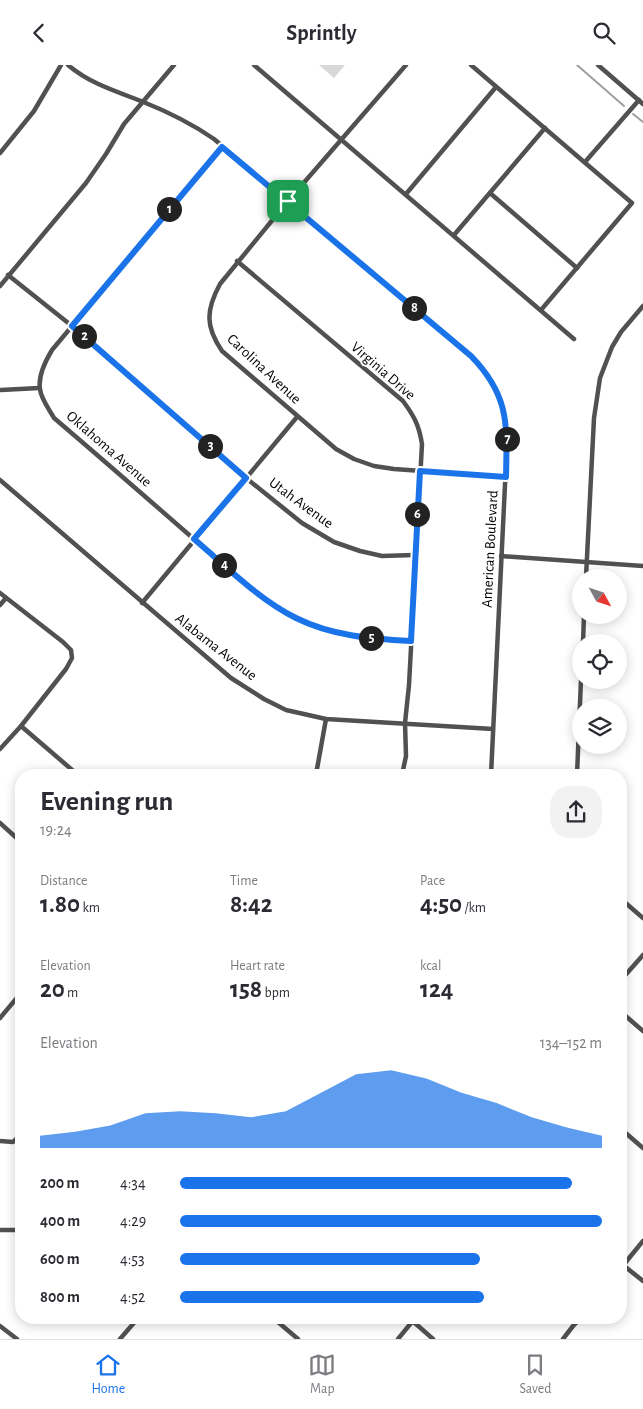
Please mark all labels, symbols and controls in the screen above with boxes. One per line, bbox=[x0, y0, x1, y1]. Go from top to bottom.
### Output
icon: back bbox=[25, 19, 53, 47]
icon: search bbox=[590, 19, 618, 47]
text: Sprintly bbox=[286, 22, 357, 44]
pin bbox=[267, 180, 309, 222]
icon: arrive bbox=[274, 187, 302, 215]
pin: 1 bbox=[156, 197, 182, 221]
text: 1 bbox=[167, 202, 172, 216]
pin: 8 bbox=[402, 295, 426, 321]
text: 8 bbox=[411, 301, 418, 315]
pin: 2 bbox=[72, 323, 96, 349]
text: 2 bbox=[81, 329, 88, 343]
street label: Carolina Avenue bbox=[224, 331, 304, 407]
street label: Virginia Drive bbox=[348, 339, 418, 403]
street label: Oklahoma Avenue bbox=[64, 408, 154, 490]
pin: 7 bbox=[494, 427, 520, 451]
text: 7 bbox=[504, 432, 511, 446]
pin: 3 bbox=[198, 433, 222, 459]
text: 3 bbox=[207, 439, 214, 453]
street label: Utah Avenue bbox=[266, 475, 336, 531]
street label: American Boulevard bbox=[479, 490, 501, 608]
pin: 6 bbox=[404, 501, 430, 527]
text: 6 bbox=[414, 507, 421, 521]
pin: 4 bbox=[212, 553, 236, 577]
text: 4 bbox=[221, 558, 228, 572]
north arrow bbox=[572, 569, 628, 624]
map controls bbox=[572, 569, 627, 754]
street label: Alabama Avenue bbox=[172, 611, 260, 683]
pin: 5 bbox=[358, 625, 384, 651]
text: 5 bbox=[368, 631, 375, 645]
button: locate bbox=[572, 634, 627, 689]
button: layers bbox=[572, 699, 627, 754]
button: share bbox=[550, 786, 602, 838]
text: Evening run bbox=[40, 788, 173, 816]
text: 19:24 bbox=[40, 822, 72, 838]
text: Distance bbox=[40, 874, 87, 888]
text: Time bbox=[230, 874, 258, 888]
text: Pace bbox=[420, 874, 445, 888]
text: 1.80 bbox=[40, 892, 80, 917]
text: 8:42 bbox=[230, 892, 272, 917]
text: 4:50 bbox=[420, 892, 462, 917]
text: km bbox=[80, 901, 100, 915]
text: /km bbox=[462, 901, 486, 915]
text: Elevation bbox=[40, 959, 91, 973]
text: Heart rate bbox=[230, 959, 285, 973]
text: kcal bbox=[420, 959, 441, 973]
text: 20 bbox=[40, 977, 65, 1002]
text: 158 bbox=[230, 977, 262, 1002]
text: 124 bbox=[420, 977, 453, 1002]
text: m bbox=[65, 986, 78, 1000]
text: bpm bbox=[262, 986, 290, 1000]
text: Elevation bbox=[40, 1035, 98, 1051]
text: 134–152 m bbox=[540, 1035, 602, 1051]
text: 200 m bbox=[40, 1175, 80, 1191]
text: 4:34 bbox=[120, 1175, 146, 1191]
text: 400 m bbox=[40, 1213, 80, 1229]
text: 4:29 bbox=[120, 1213, 146, 1229]
text: 600 m bbox=[40, 1251, 80, 1267]
text: 4:53 bbox=[120, 1251, 145, 1267]
text: 800 m bbox=[40, 1289, 80, 1305]
text: 4:52 bbox=[120, 1289, 145, 1305]
tab: Home bbox=[92, 1351, 125, 1398]
tab: Map bbox=[308, 1351, 336, 1398]
tab: Saved bbox=[519, 1351, 551, 1398]

